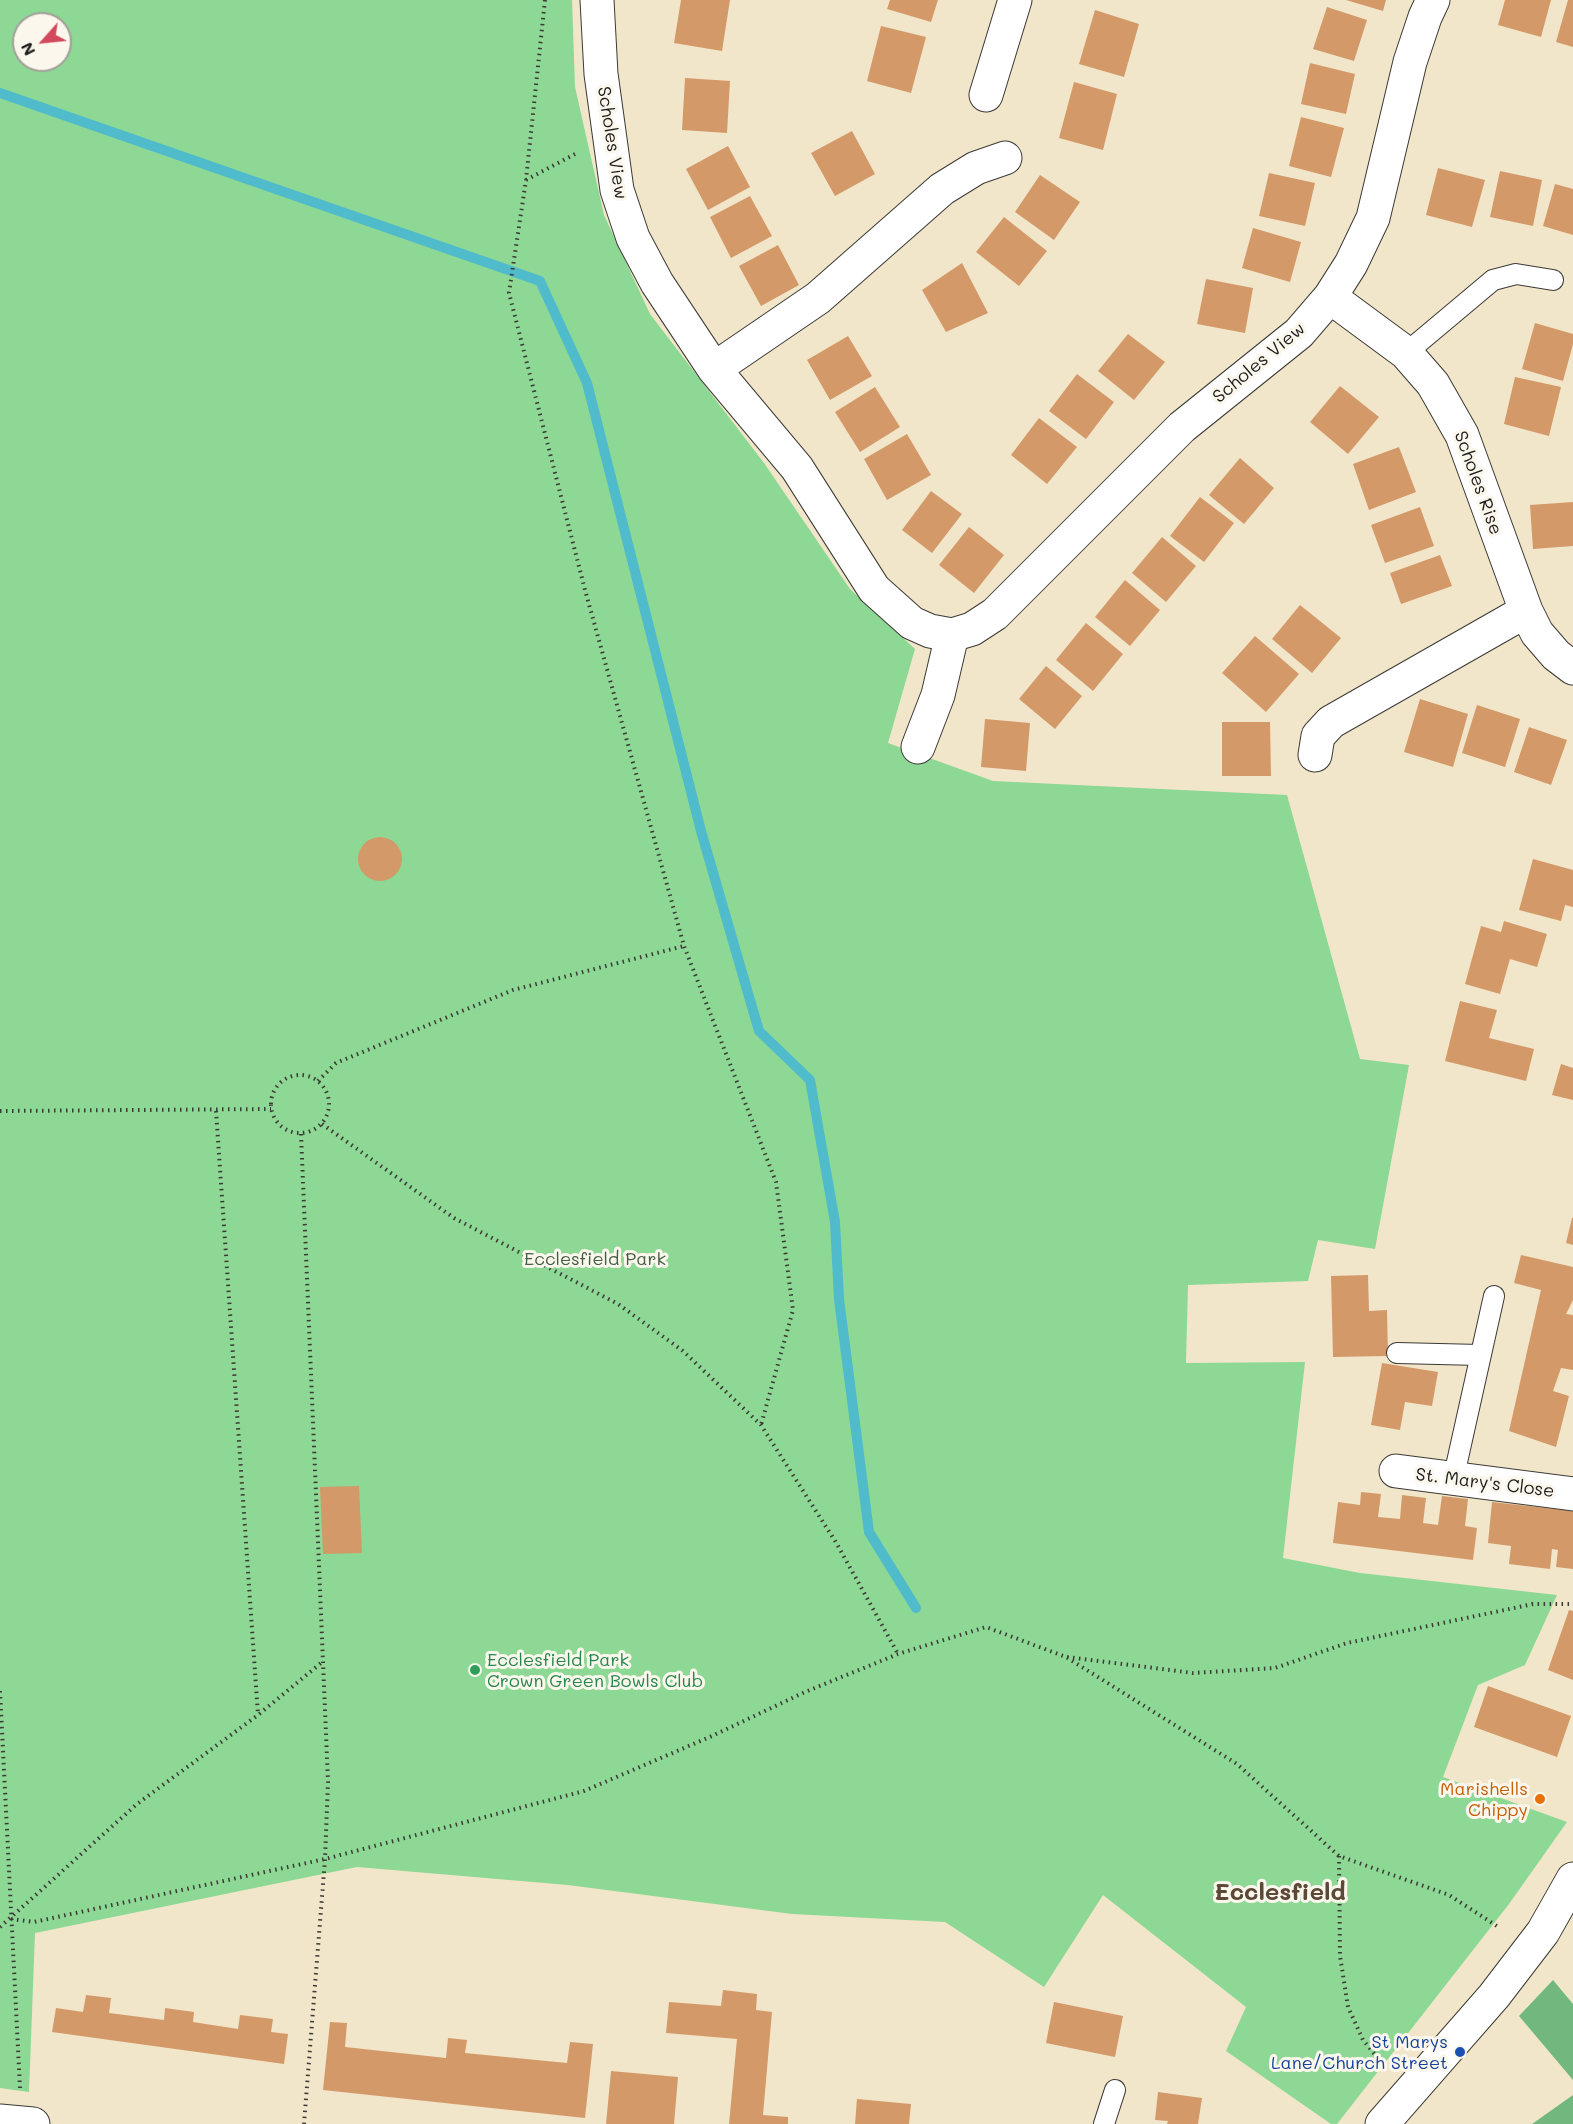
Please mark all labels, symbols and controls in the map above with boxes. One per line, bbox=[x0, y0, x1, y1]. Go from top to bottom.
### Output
north arrow bbox=[12, 12, 72, 72]
text: N bbox=[15, 39, 39, 60]
street label: Scholes View bbox=[592, 85, 632, 201]
street label: Scholes View bbox=[1208, 318, 1310, 408]
street label: Scholes Rise bbox=[1449, 428, 1507, 538]
park label: Ecclesfield Park bbox=[524, 1248, 666, 1270]
street label: St. Mary's Close bbox=[1414, 1464, 1556, 1502]
place label: Ecclesfield Park Crown Green Bowls Club bbox=[487, 1649, 703, 1692]
marker: Ecclesfield Park Crown Green Bowls Club bbox=[468, 1663, 482, 1677]
place label: Marishells Chippy bbox=[1440, 1778, 1528, 1820]
marker: Marishells Chippy bbox=[1533, 1792, 1547, 1806]
district label: Ecclesfield bbox=[1214, 1879, 1346, 1907]
place label: St Marys Lane/Church Street bbox=[1271, 2031, 1448, 2074]
marker: St Marys Lane/Church Street bbox=[1453, 2045, 1467, 2059]

